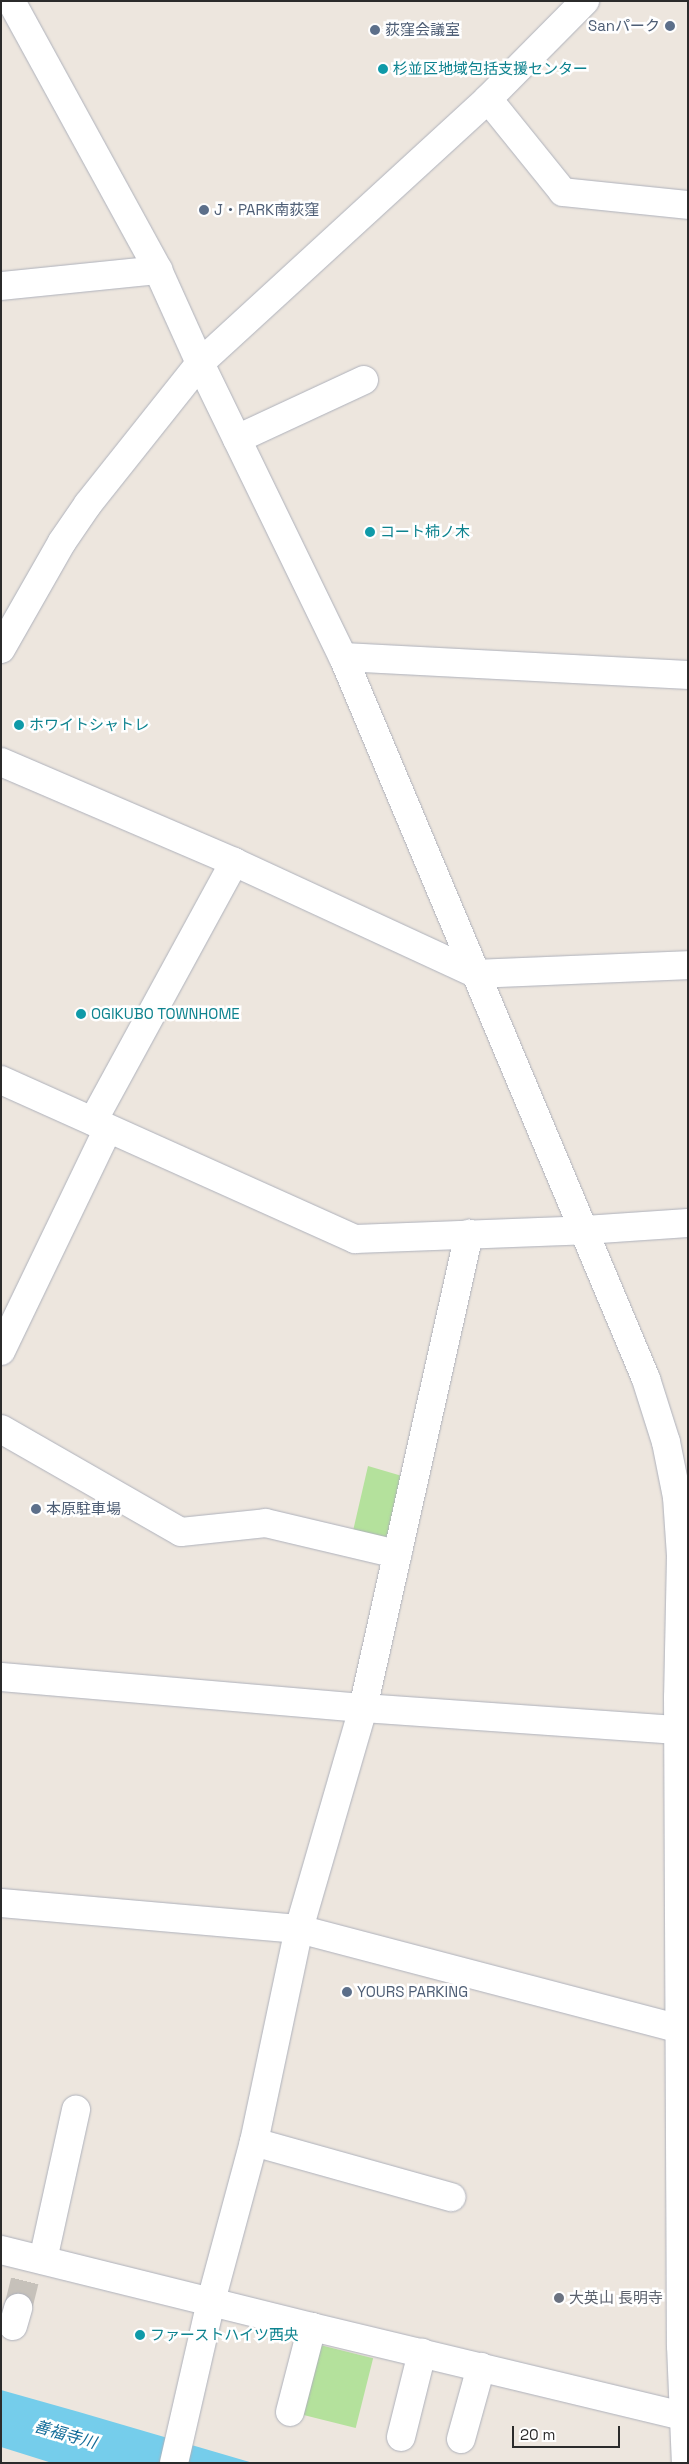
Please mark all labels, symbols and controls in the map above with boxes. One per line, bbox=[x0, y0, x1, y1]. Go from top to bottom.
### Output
place label: Sanパーク bbox=[588, 17, 660, 35]
marker: Sanパーク bbox=[664, 20, 676, 32]
place label: 荻窪会議室 bbox=[385, 21, 460, 39]
marker: 荻窪会議室 bbox=[369, 24, 381, 36]
place label: 杉並区地域包括支援センター bbox=[393, 60, 588, 78]
marker: 杉並区地域包括支援センター bbox=[377, 63, 389, 75]
place label: J・PARK南荻窪 bbox=[214, 201, 319, 219]
marker: J・PARK南荻窪 bbox=[198, 204, 210, 216]
place label: コート柿ノ木 bbox=[380, 523, 470, 541]
marker: コート柿ノ木 bbox=[364, 526, 376, 538]
place label: ホワイトシャトレ bbox=[29, 716, 149, 734]
marker: ホワイトシャトレ bbox=[13, 719, 25, 731]
place label: OGIKUBO TOWNHOME bbox=[91, 1005, 240, 1023]
marker: OGIKUBO TOWNHOME bbox=[75, 1008, 87, 1020]
place label: 本原駐車場 bbox=[46, 1500, 121, 1518]
marker: 本原駐車場 bbox=[30, 1503, 42, 1515]
place label: YOURS PARKING bbox=[357, 1983, 468, 2001]
marker: YOURS PARKING bbox=[341, 1986, 353, 1998]
place label: 大英山 長明寺 bbox=[569, 2289, 663, 2307]
marker: 大英山 長明寺 bbox=[553, 2292, 565, 2304]
place label: ファーストハイツ西央 bbox=[150, 2326, 300, 2344]
marker: ファーストハイツ西央 bbox=[134, 2329, 146, 2341]
scale bar bbox=[514, 2416, 622, 2448]
water label: 善福寺川 bbox=[32, 2417, 98, 2453]
text: 20 m bbox=[520, 2425, 555, 2444]

